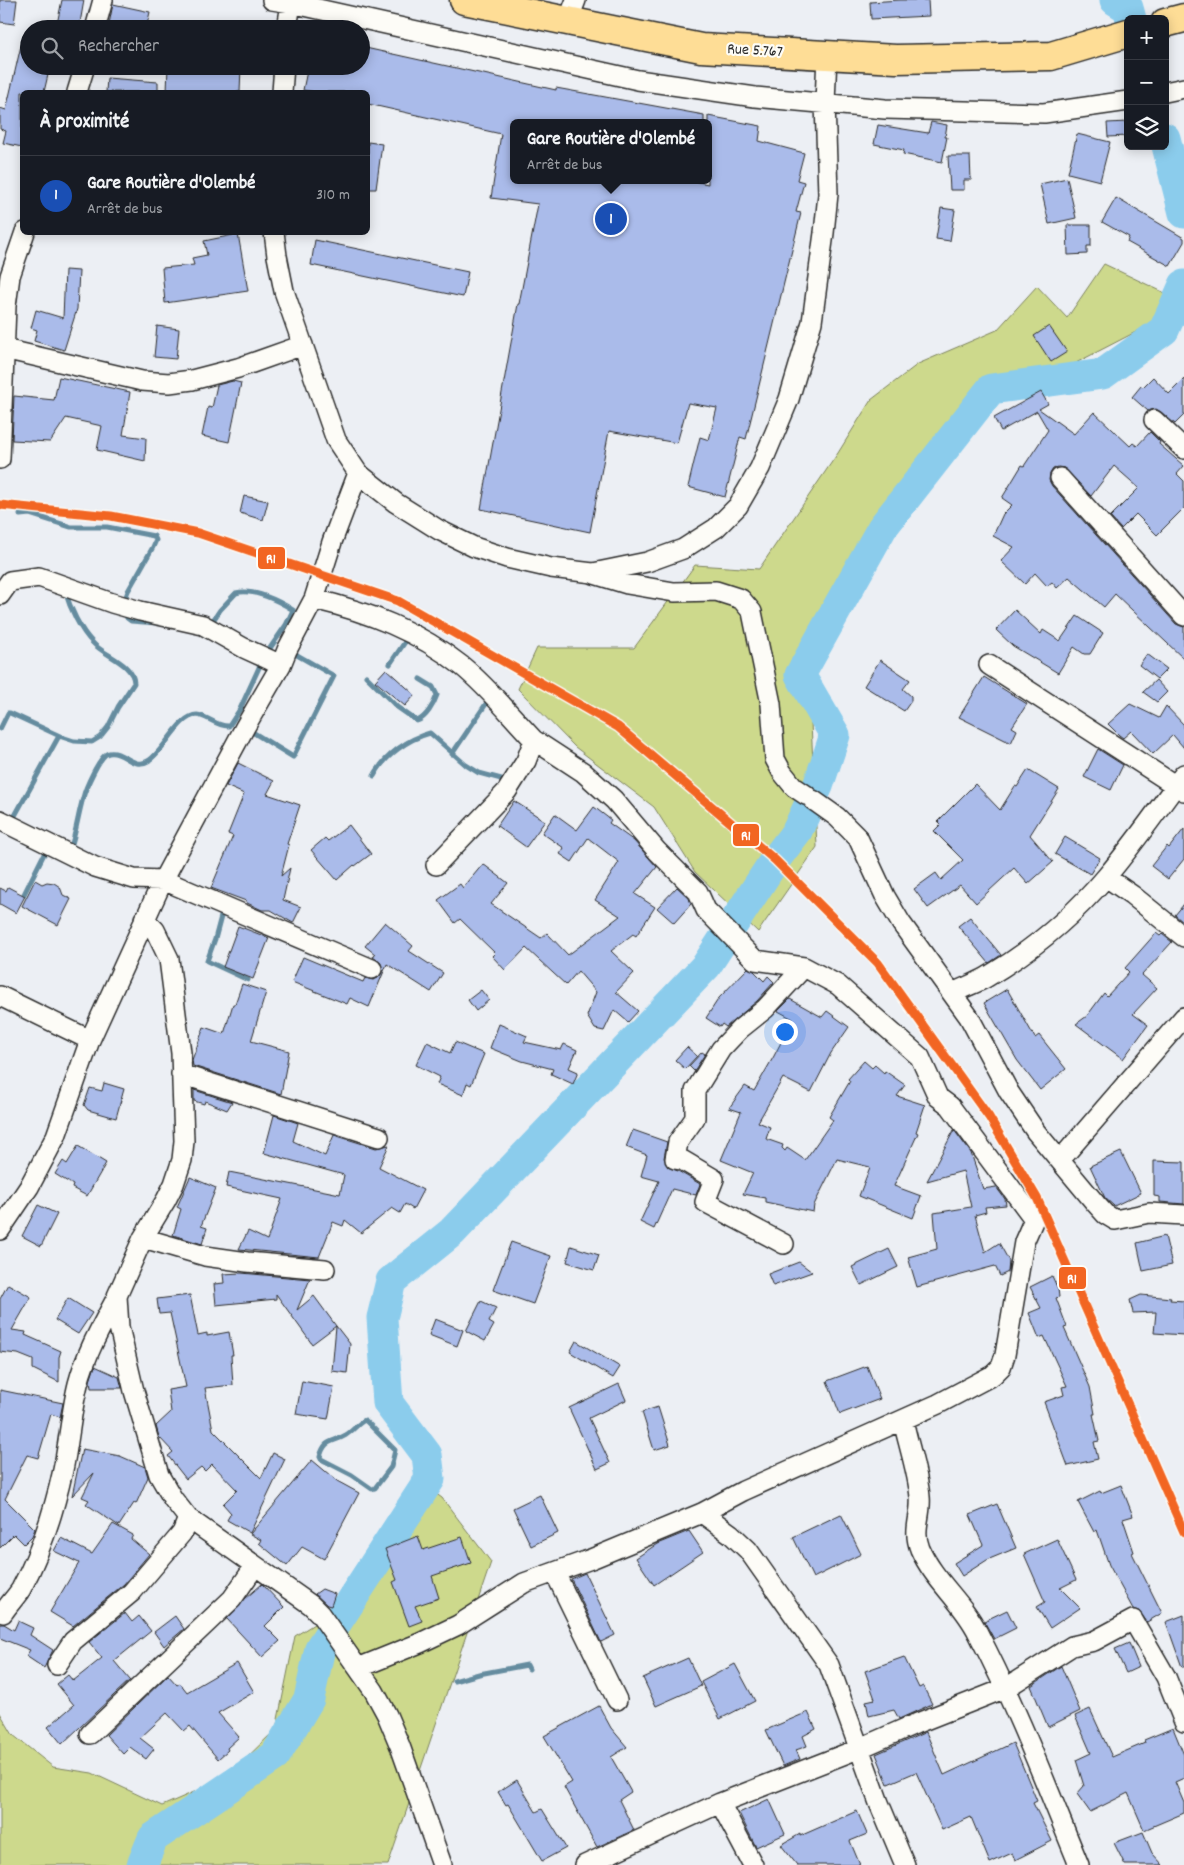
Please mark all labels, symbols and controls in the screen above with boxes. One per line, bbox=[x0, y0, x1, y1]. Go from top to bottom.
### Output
map controls bbox=[1124, 15, 1169, 150]
button: + bbox=[1124, 15, 1169, 60]
search box bbox=[20, 20, 370, 75]
icon: search bbox=[38, 34, 66, 62]
text: Rechercher bbox=[78, 34, 159, 61]
street label: Rue 5.767 bbox=[727, 38, 783, 64]
button: − bbox=[1124, 60, 1169, 105]
button: layers bbox=[1124, 105, 1169, 150]
text: À proximité bbox=[40, 108, 129, 138]
popup bbox=[510, 119, 712, 184]
text: Gare Routière d'Olembé bbox=[527, 127, 695, 154]
text: Arrêt de bus bbox=[527, 154, 603, 177]
text: Gare Routière d'Olembé bbox=[87, 171, 256, 198]
text: 1 bbox=[54, 184, 58, 207]
text: 310 m bbox=[316, 184, 350, 207]
text: Arrêt de bus bbox=[87, 198, 163, 221]
pin: 1 bbox=[595, 200, 627, 238]
line badge: R1 bbox=[257, 546, 286, 570]
text: R1 bbox=[266, 550, 276, 570]
line badge: R1 bbox=[732, 823, 760, 847]
text: R1 bbox=[741, 827, 751, 847]
your location bbox=[772, 1019, 798, 1045]
line badge: R1 bbox=[1058, 1266, 1087, 1290]
text: R1 bbox=[1067, 1270, 1077, 1290]

